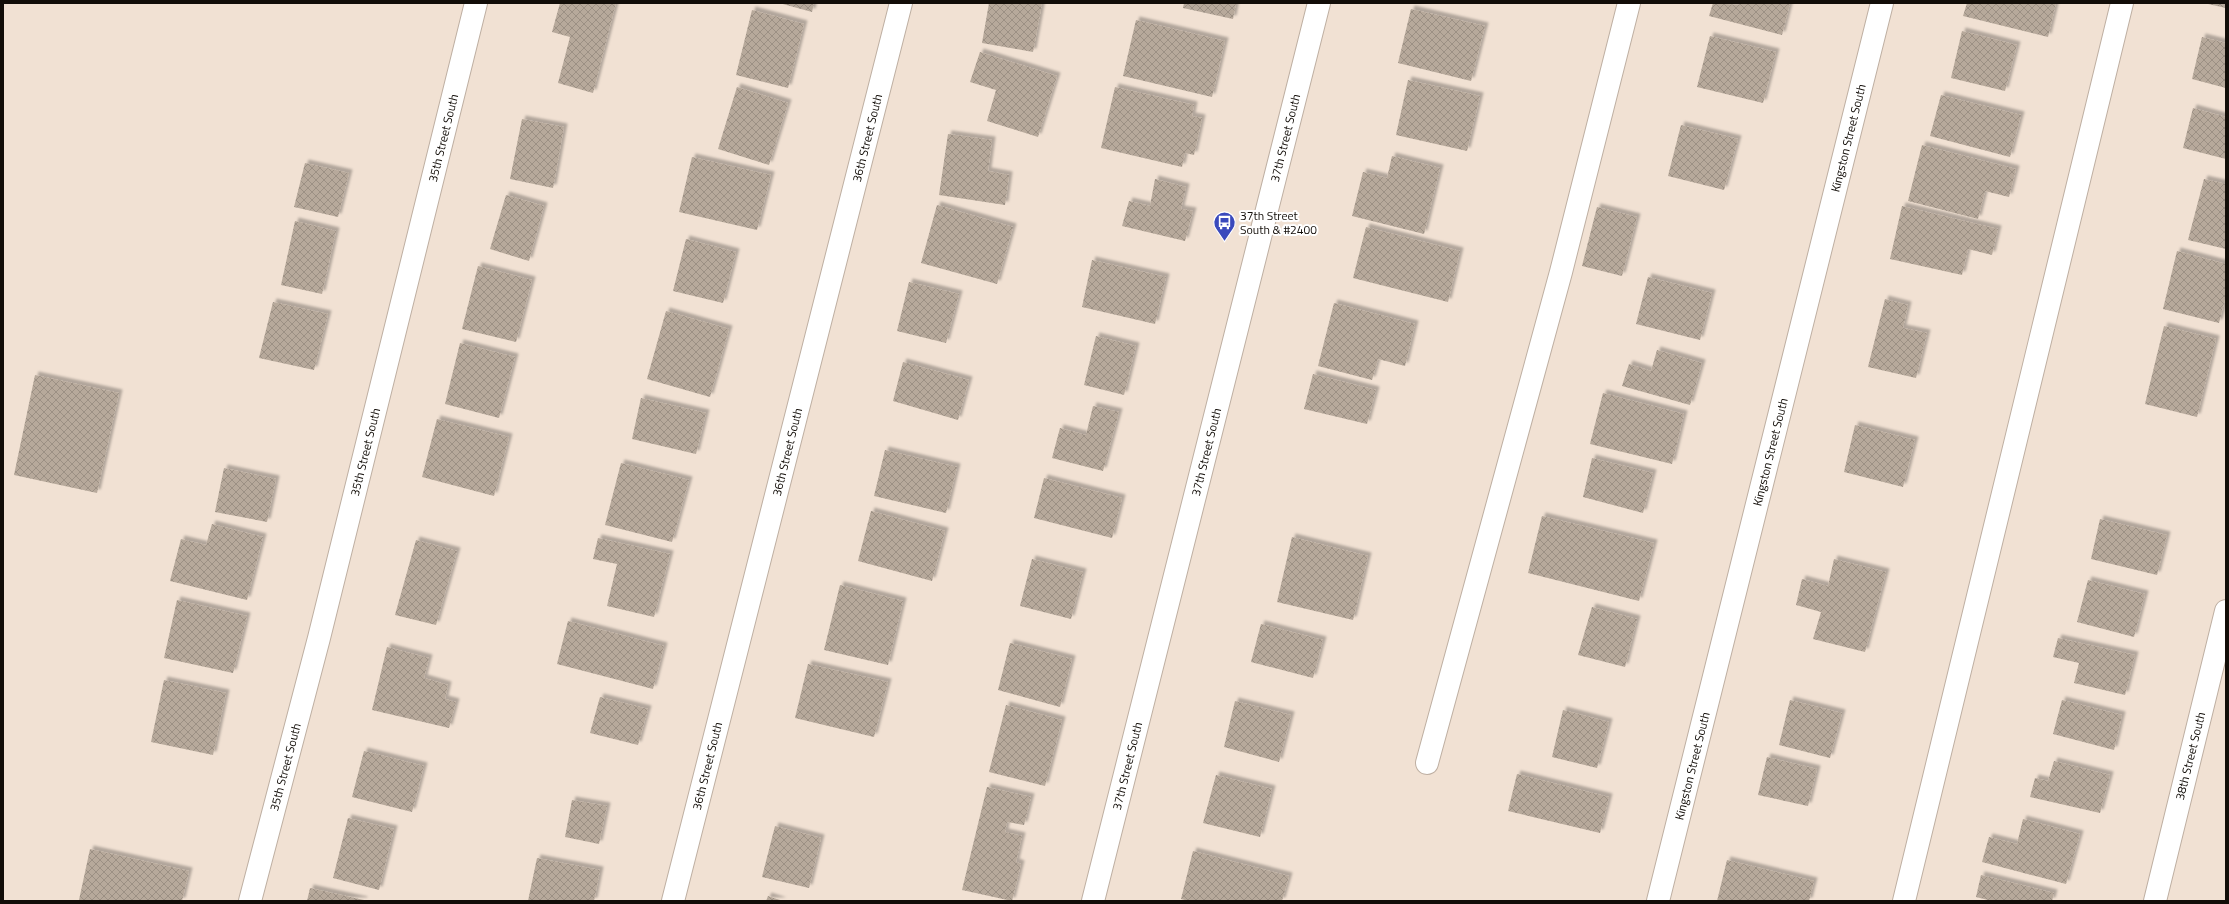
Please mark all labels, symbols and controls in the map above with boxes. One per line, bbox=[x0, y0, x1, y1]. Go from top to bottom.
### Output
street label: Kingston Street South bbox=[1825, 82, 1871, 194]
street label: 35th Street South bbox=[423, 92, 463, 184]
street label: 36th Street South bbox=[847, 92, 887, 184]
street label: 37th Street South bbox=[1265, 92, 1305, 184]
place label: 37th Street South & #2400 bbox=[1240, 206, 1317, 239]
bus stop icon: 37th Street South & #2400 bbox=[1212, 209, 1238, 242]
street label: Kingston Street South bbox=[1747, 396, 1793, 508]
street label: 35th Street South bbox=[345, 406, 385, 498]
street label: 36th Street South bbox=[767, 406, 807, 498]
street label: 37th Street South bbox=[1186, 406, 1226, 498]
street label: Kingston Street South bbox=[1669, 710, 1715, 822]
street label: 38th Street South bbox=[2170, 710, 2210, 802]
street label: 36th Street South bbox=[687, 720, 727, 812]
street label: 37th Street South bbox=[1107, 720, 1147, 812]
street label: 35th Street South bbox=[264, 721, 306, 813]

